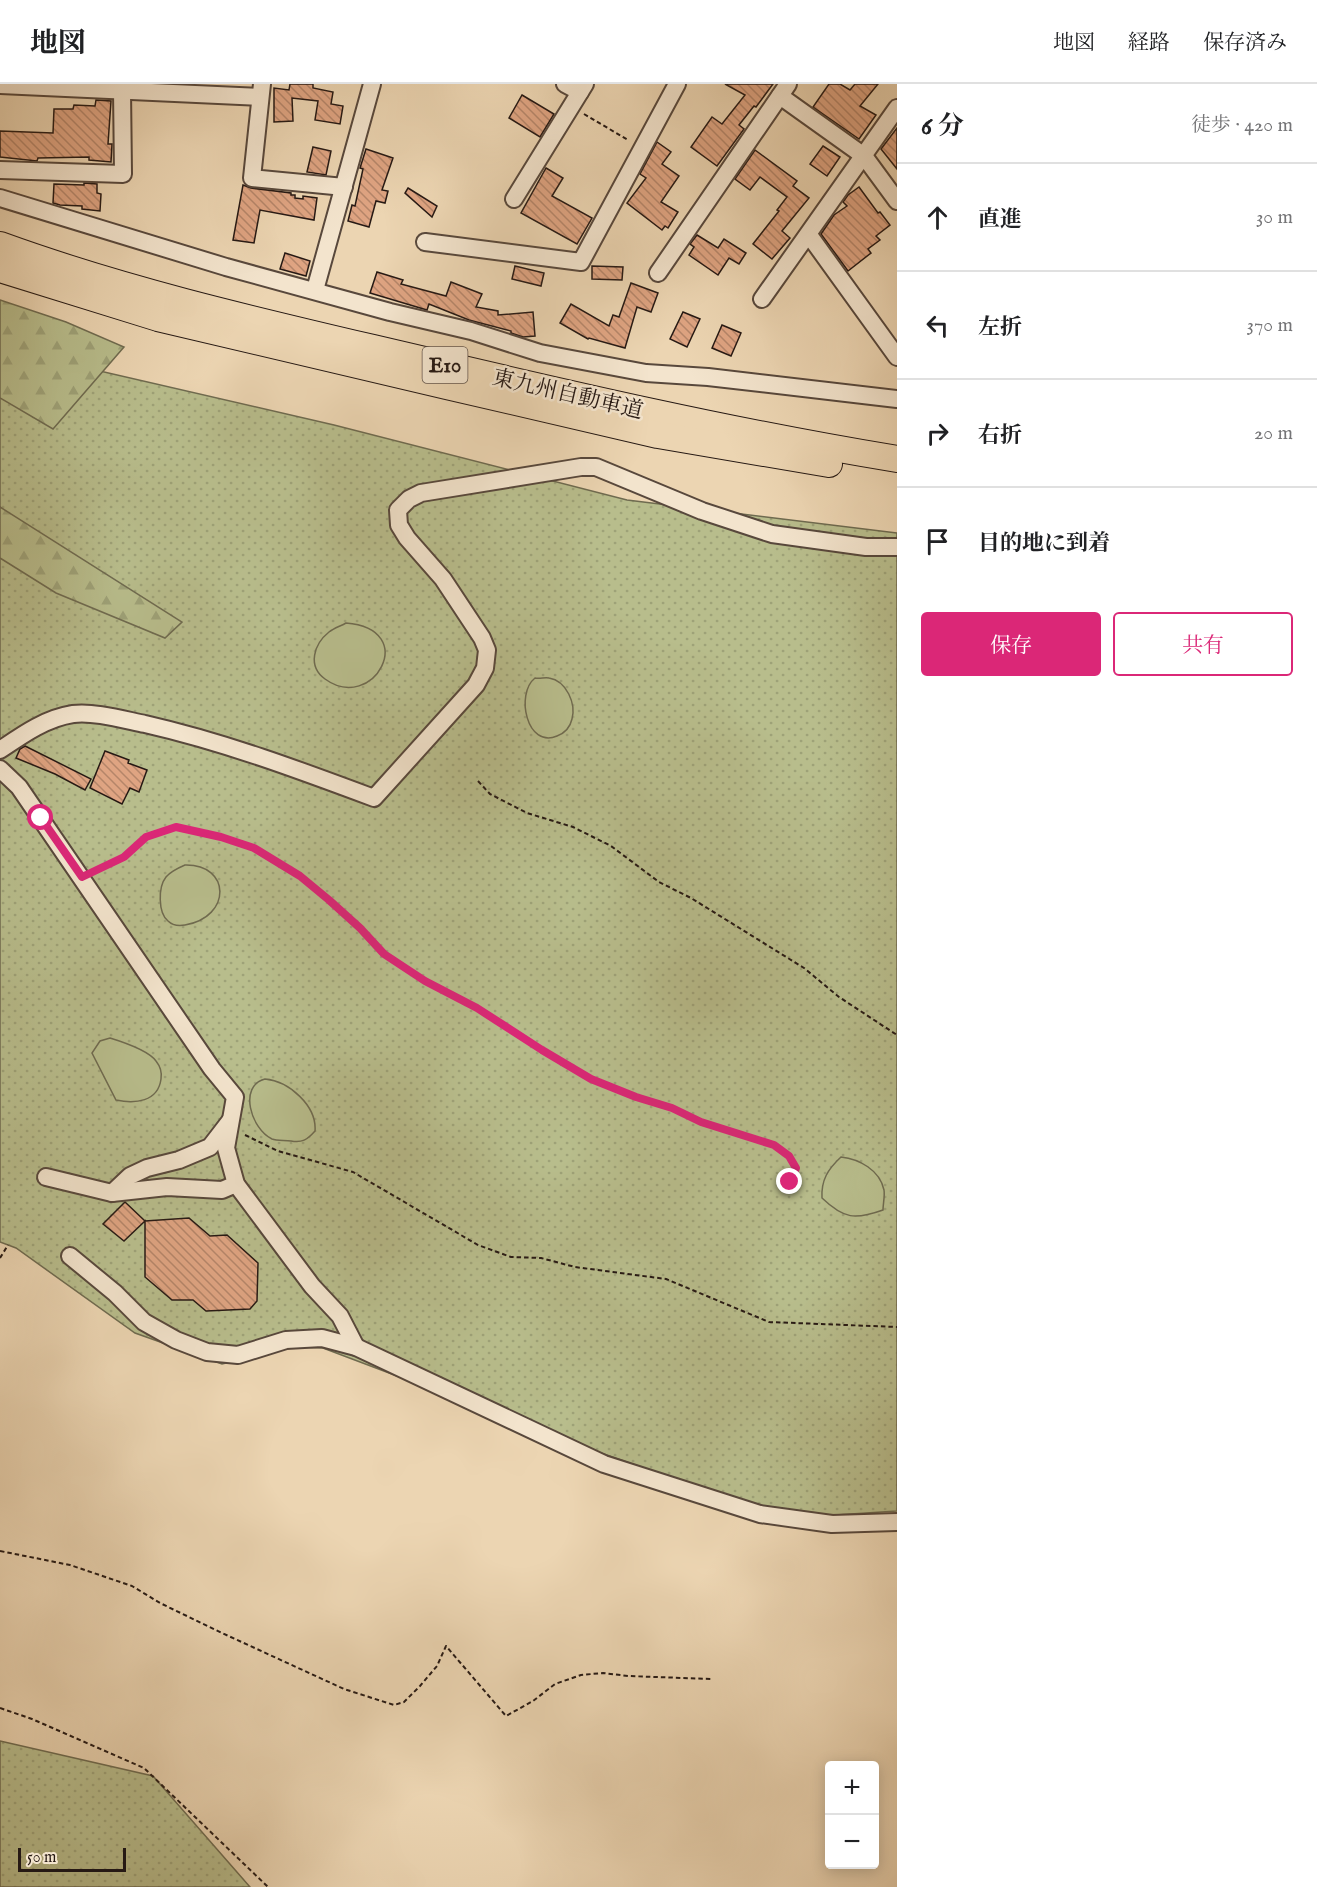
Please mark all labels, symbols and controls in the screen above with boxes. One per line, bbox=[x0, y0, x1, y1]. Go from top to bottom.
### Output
text: 地図 bbox=[30, 27, 86, 62]
text: 地図 bbox=[1053, 30, 1095, 57]
text: 経路 bbox=[1128, 30, 1170, 57]
text: 保存済み bbox=[1203, 30, 1287, 57]
text: 6 分 bbox=[921, 110, 964, 143]
text: 徒歩 · 420 m bbox=[1191, 113, 1293, 138]
icon: ahead bbox=[921, 201, 954, 234]
text: 30 m bbox=[1256, 205, 1293, 230]
text: 直進 bbox=[978, 206, 1022, 234]
icon: left bbox=[921, 309, 954, 342]
text: 370 m bbox=[1247, 313, 1293, 338]
text: 左折 bbox=[978, 314, 1022, 342]
road number: E10 bbox=[422, 347, 468, 383]
street label: 東九州自動車道 bbox=[489, 364, 646, 426]
icon: right bbox=[921, 417, 954, 450]
text: 20 m bbox=[1254, 421, 1293, 446]
text: 右折 bbox=[978, 422, 1022, 450]
icon: arrive bbox=[921, 525, 954, 558]
text: 目的地に到着 bbox=[978, 530, 1110, 558]
button: 保存 bbox=[921, 612, 1101, 676]
button: 共有 bbox=[1113, 612, 1293, 676]
route start bbox=[27, 804, 53, 830]
route end bbox=[776, 1168, 802, 1194]
map controls bbox=[825, 1761, 879, 1869]
button: + bbox=[825, 1761, 879, 1815]
button: − bbox=[825, 1815, 879, 1869]
scale bar bbox=[18, 1845, 126, 1872]
text: 50 m bbox=[27, 1848, 56, 1868]

